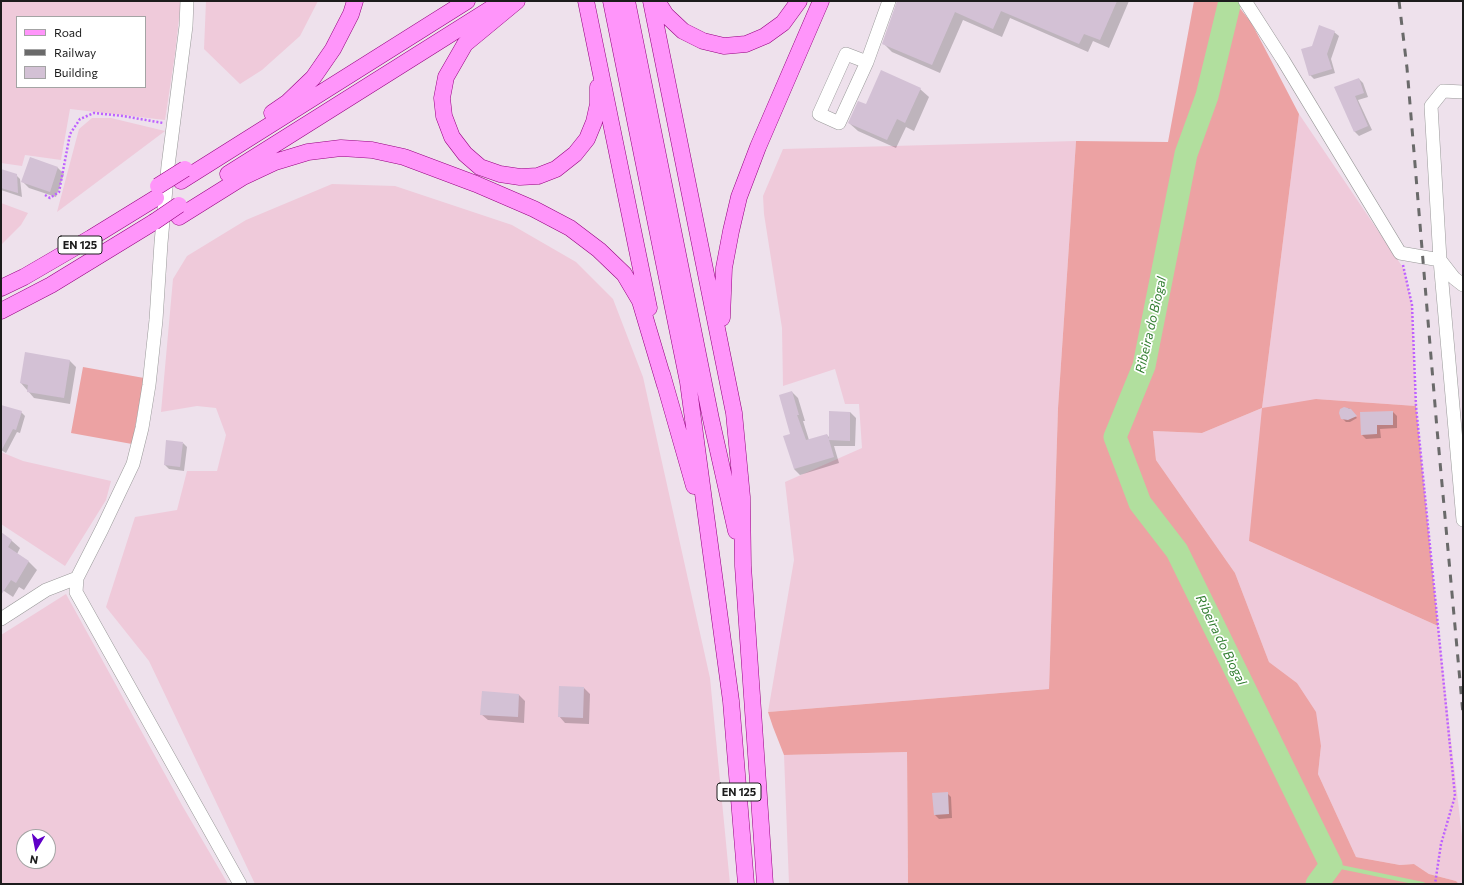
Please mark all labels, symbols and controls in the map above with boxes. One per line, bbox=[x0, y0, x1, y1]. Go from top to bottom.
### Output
legend bbox=[16, 16, 146, 88]
text: Road bbox=[54, 25, 82, 39]
text: Railway bbox=[54, 45, 96, 59]
text: Building bbox=[54, 65, 98, 79]
road number: EN 125 bbox=[58, 236, 102, 254]
water label: Ribeira do Biogal bbox=[1132, 275, 1170, 375]
water label: Ribeira do Biogal bbox=[1192, 592, 1250, 688]
road number: EN 125 bbox=[717, 783, 761, 801]
north arrow bbox=[16, 829, 56, 869]
text: N bbox=[29, 853, 39, 867]

